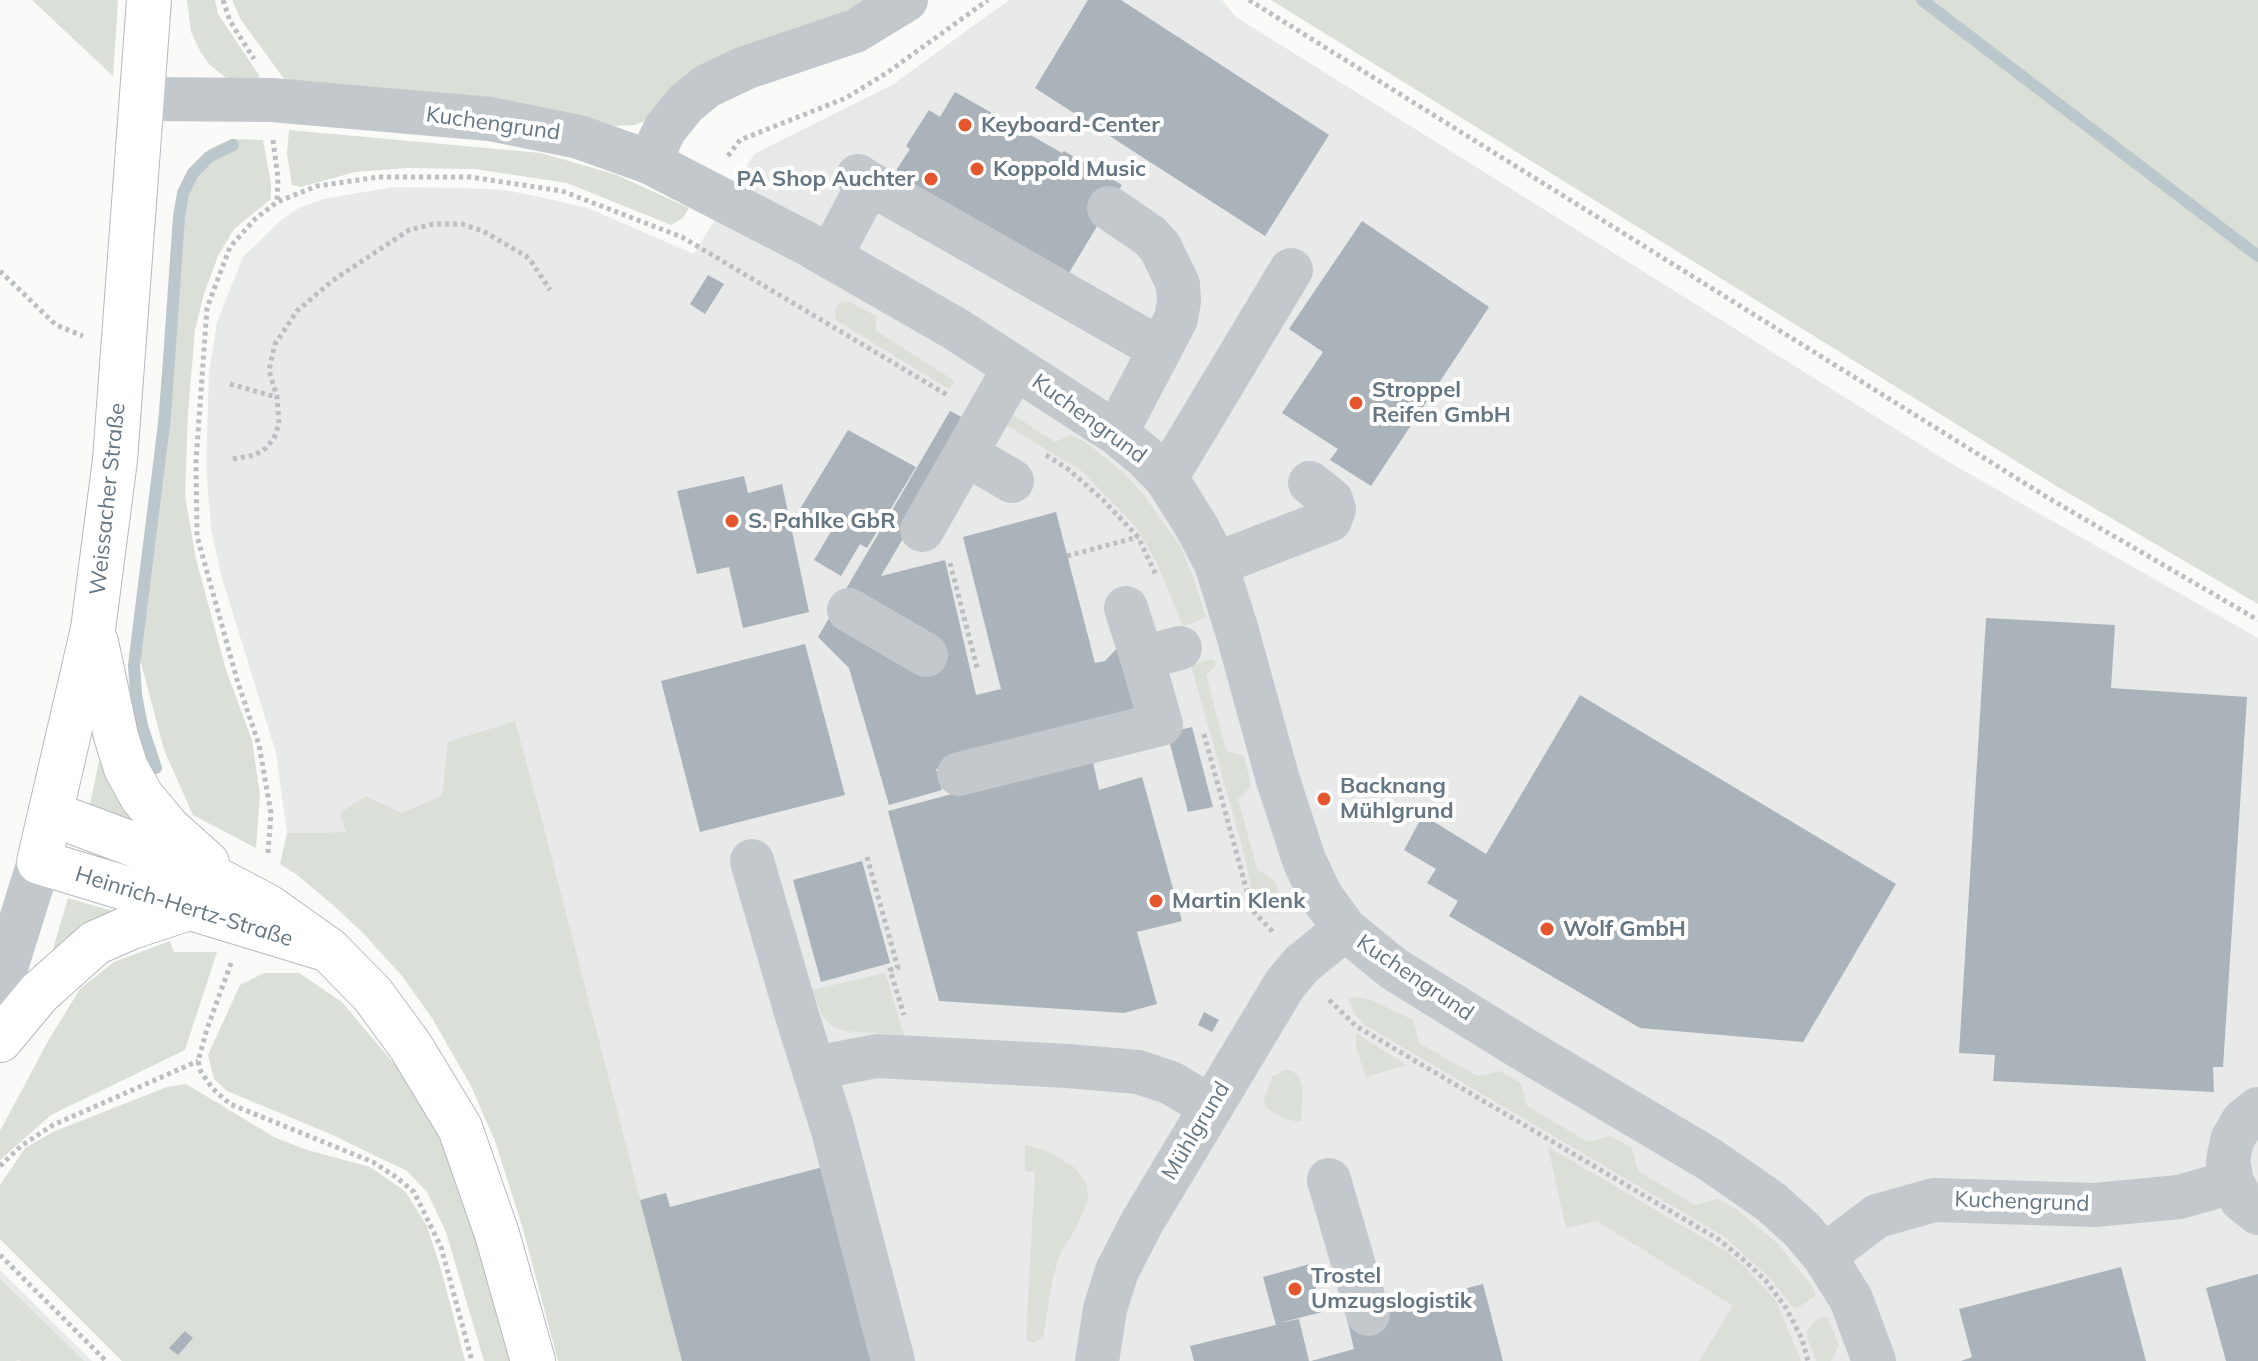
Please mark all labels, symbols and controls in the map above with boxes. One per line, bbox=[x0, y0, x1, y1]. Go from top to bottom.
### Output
street label: Kuchengrund bbox=[424, 102, 562, 146]
place label: Keyboard-Center bbox=[981, 112, 1160, 138]
marker: Keyboard-Center bbox=[956, 116, 974, 134]
place label: Koppold Music bbox=[993, 156, 1146, 182]
marker: Koppold Music bbox=[968, 160, 986, 178]
place label: PA Shop Auchter bbox=[736, 166, 915, 192]
marker: PA Shop Auchter bbox=[922, 170, 940, 188]
street label: Kuchengrund bbox=[1027, 369, 1151, 469]
place label: Stroppel Reifen GmbH bbox=[1372, 377, 1511, 428]
marker: Stroppel Reifen GmbH bbox=[1347, 394, 1365, 412]
street label: Weissacher Straße bbox=[85, 402, 131, 596]
place label: S. Pahlke GbR bbox=[748, 508, 896, 534]
marker: S. Pahlke GbR bbox=[723, 512, 741, 530]
place label: Backnang Mühlgrund bbox=[1340, 773, 1454, 824]
marker: Backnang Mühlgrund bbox=[1315, 790, 1333, 808]
street label: Heinrich-Hertz-Straße bbox=[72, 861, 296, 953]
place label: Martin Klenk bbox=[1172, 888, 1305, 914]
marker: Martin Klenk bbox=[1147, 892, 1165, 910]
place label: Wolf GmbH bbox=[1563, 916, 1686, 942]
marker: Wolf GmbH bbox=[1538, 920, 1556, 938]
street label: Kuchengrund bbox=[1352, 929, 1478, 1027]
street label: Mühlgrund bbox=[1156, 1077, 1236, 1185]
street label: Kuchengrund bbox=[1954, 1186, 2090, 1218]
place label: Trostel Umzugslogistik bbox=[1311, 1263, 1472, 1314]
marker: Trostel Umzugslogistik bbox=[1286, 1280, 1304, 1298]

